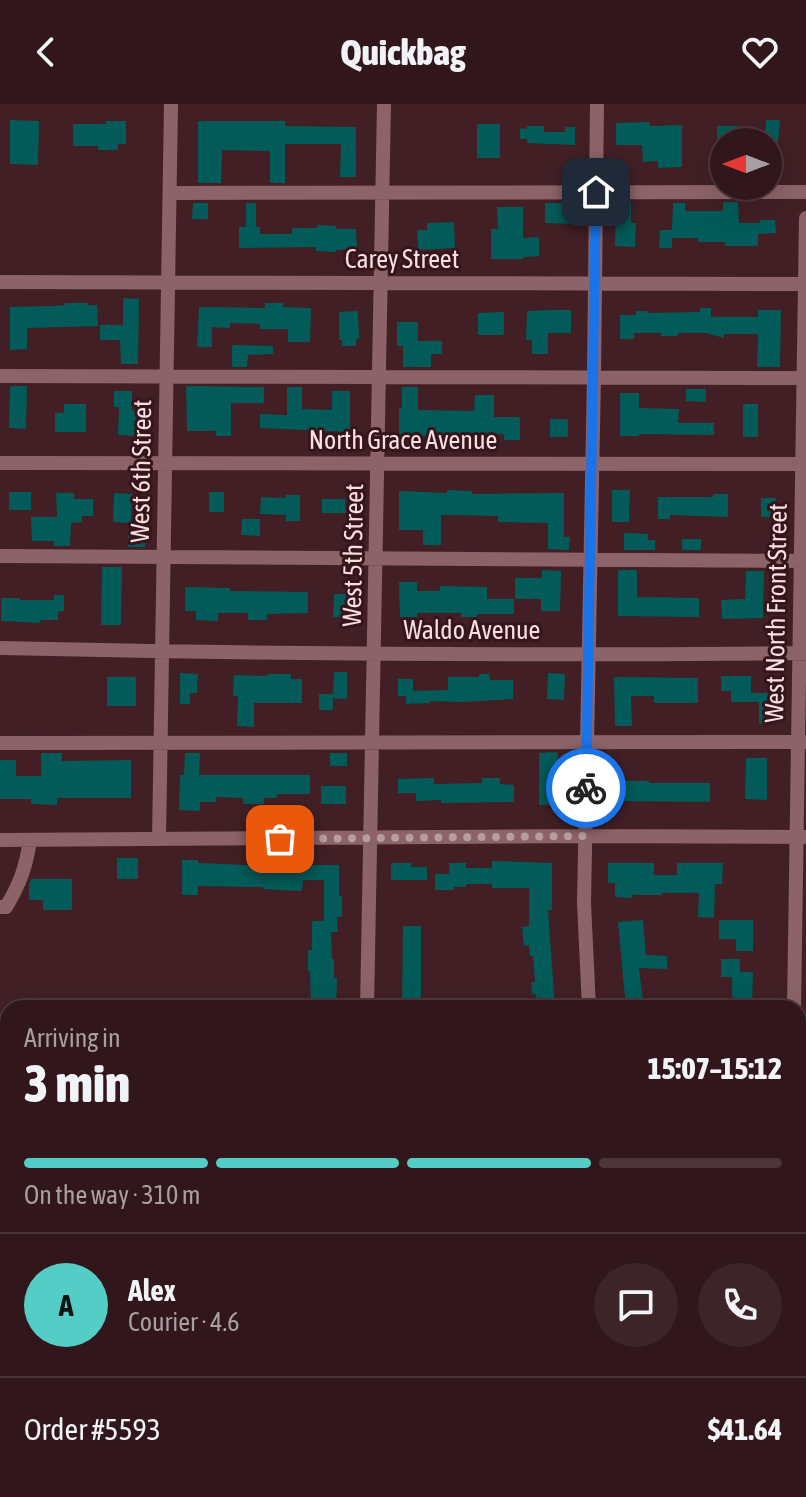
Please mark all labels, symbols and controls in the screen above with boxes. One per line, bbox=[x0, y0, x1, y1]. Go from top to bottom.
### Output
icon: back bbox=[24, 30, 68, 74]
icon: heart bbox=[738, 30, 782, 74]
text: Quickbag bbox=[340, 31, 466, 73]
north arrow bbox=[710, 128, 782, 200]
map controls bbox=[710, 128, 782, 200]
pin bbox=[562, 158, 630, 226]
icon: home bbox=[574, 170, 618, 214]
street label: Carey Street bbox=[345, 244, 459, 274]
street label: West 6th Street bbox=[125, 399, 157, 543]
street label: North Grace Avenue bbox=[309, 425, 497, 455]
street label: West 5th Street bbox=[337, 483, 369, 627]
street label: West North Front Street bbox=[759, 503, 793, 723]
street label: Waldo Avenue bbox=[404, 615, 540, 645]
courier bbox=[546, 748, 626, 828]
icon: bike bbox=[564, 766, 608, 810]
pin bbox=[246, 805, 314, 873]
icon: bag bbox=[258, 817, 302, 861]
text: Arriving in bbox=[24, 1023, 121, 1053]
text: 15:07–15:12 bbox=[647, 1051, 782, 1085]
text: 3 min bbox=[24, 1053, 130, 1113]
text: On the way · 310 m bbox=[24, 1180, 201, 1210]
button: chat bbox=[594, 1263, 678, 1347]
button: phone bbox=[698, 1263, 782, 1347]
text: Alex bbox=[128, 1273, 176, 1307]
text: A bbox=[59, 1288, 73, 1322]
text: Courier · 4.6 bbox=[128, 1307, 239, 1337]
text: Order #5593 bbox=[24, 1412, 161, 1446]
text: $41.64 bbox=[708, 1412, 782, 1446]

